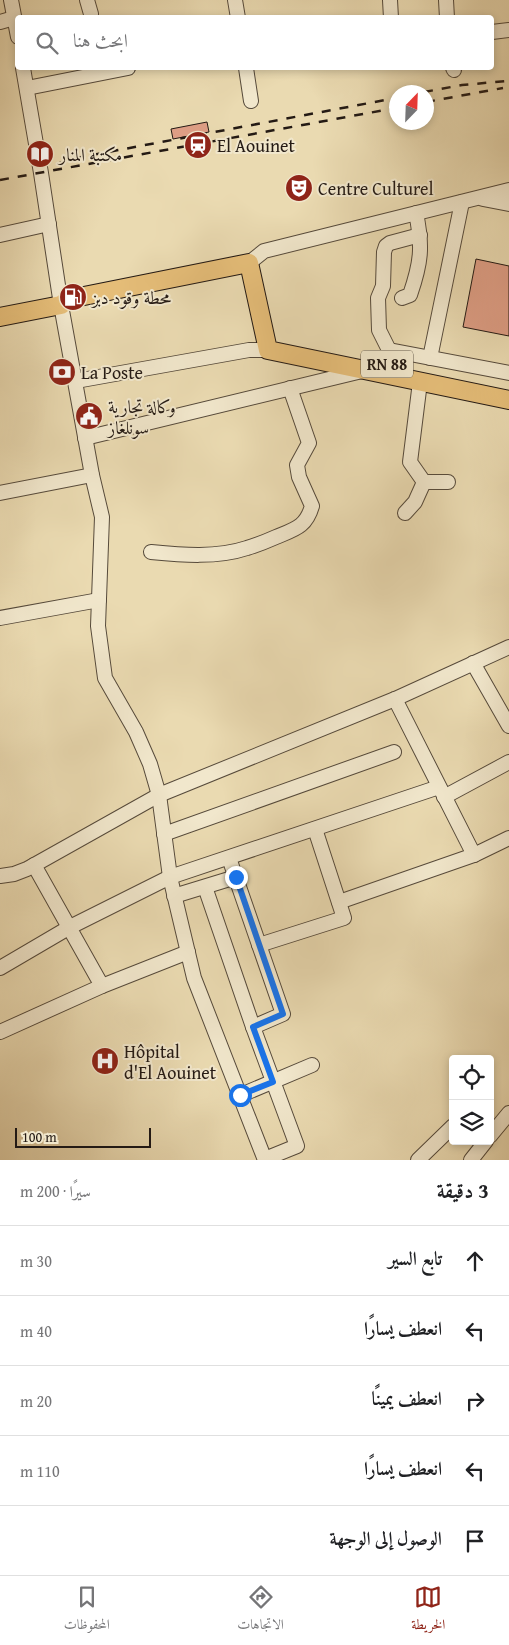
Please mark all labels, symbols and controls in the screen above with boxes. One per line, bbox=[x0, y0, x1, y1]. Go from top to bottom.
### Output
search box bbox=[15, 15, 494, 70]
text: ابحث هنا bbox=[73, 26, 128, 54]
icon: search bbox=[33, 29, 61, 57]
north arrow bbox=[389, 85, 434, 130]
station icon: El Aouinet bbox=[183, 130, 213, 160]
place label: El Aouinet bbox=[217, 132, 296, 159]
library icon: مكتبة المنار bbox=[25, 139, 55, 169]
place label: مكتبة المنار bbox=[57, 141, 122, 168]
theatre icon: Centre Culturel bbox=[284, 173, 314, 203]
place label: Centre Culturel bbox=[318, 175, 434, 202]
fuel station icon: محطة وقود دبز bbox=[58, 282, 88, 312]
place label: محطة وقود دبز bbox=[90, 284, 171, 311]
road number: RN 88 bbox=[361, 350, 413, 378]
bank icon: La Poste bbox=[47, 357, 77, 387]
place label: La Poste bbox=[81, 359, 143, 386]
place label: وكالة تجارية سونلغاز bbox=[106, 393, 176, 441]
public building icon: وكالة تجارية سونلغاز bbox=[74, 401, 104, 431]
route end bbox=[225, 866, 248, 889]
place label: Hôpital d'El Aouinet bbox=[124, 1038, 217, 1086]
hospital icon: Hôpital d'El Aouinet bbox=[90, 1046, 120, 1076]
map controls bbox=[449, 1055, 494, 1145]
button: locate bbox=[449, 1055, 494, 1100]
route start bbox=[229, 1084, 252, 1107]
button: layers bbox=[449, 1100, 494, 1145]
scale bar bbox=[15, 1125, 151, 1148]
text: 100 m bbox=[22, 1127, 57, 1147]
text: 3 دقيقة bbox=[437, 1175, 489, 1206]
text: سيرًا · 200 m bbox=[20, 1179, 91, 1203]
text: تابع السير bbox=[388, 1244, 442, 1272]
icon: ahead bbox=[461, 1247, 489, 1275]
text: 30 m bbox=[20, 1249, 52, 1273]
text: انعطف يسارًا bbox=[364, 1314, 442, 1342]
icon: left bbox=[461, 1317, 489, 1345]
text: 40 m bbox=[20, 1319, 52, 1343]
text: انعطف يمينًا bbox=[372, 1384, 442, 1412]
icon: right bbox=[461, 1387, 489, 1415]
text: 20 m bbox=[20, 1389, 52, 1413]
text: انعطف يسارًا bbox=[364, 1454, 442, 1482]
icon: left bbox=[461, 1457, 489, 1485]
text: 110 m bbox=[20, 1459, 60, 1483]
text: الوصول إلى الوجهة bbox=[330, 1524, 442, 1552]
icon: arrive bbox=[461, 1527, 489, 1555]
tab: المحفوظات bbox=[64, 1583, 110, 1638]
tab: الاتجاهات bbox=[237, 1583, 284, 1638]
tab: الخريطة bbox=[411, 1583, 445, 1638]

